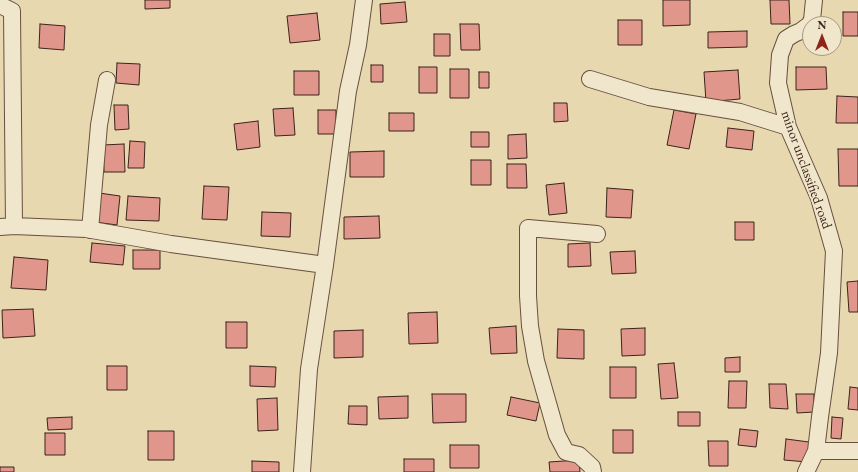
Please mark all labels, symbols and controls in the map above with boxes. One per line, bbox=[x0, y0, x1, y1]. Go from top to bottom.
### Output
north arrow bbox=[802, 16, 842, 56]
text: N bbox=[818, 18, 826, 32]
street label: minor unclassified road bbox=[777, 109, 835, 231]

